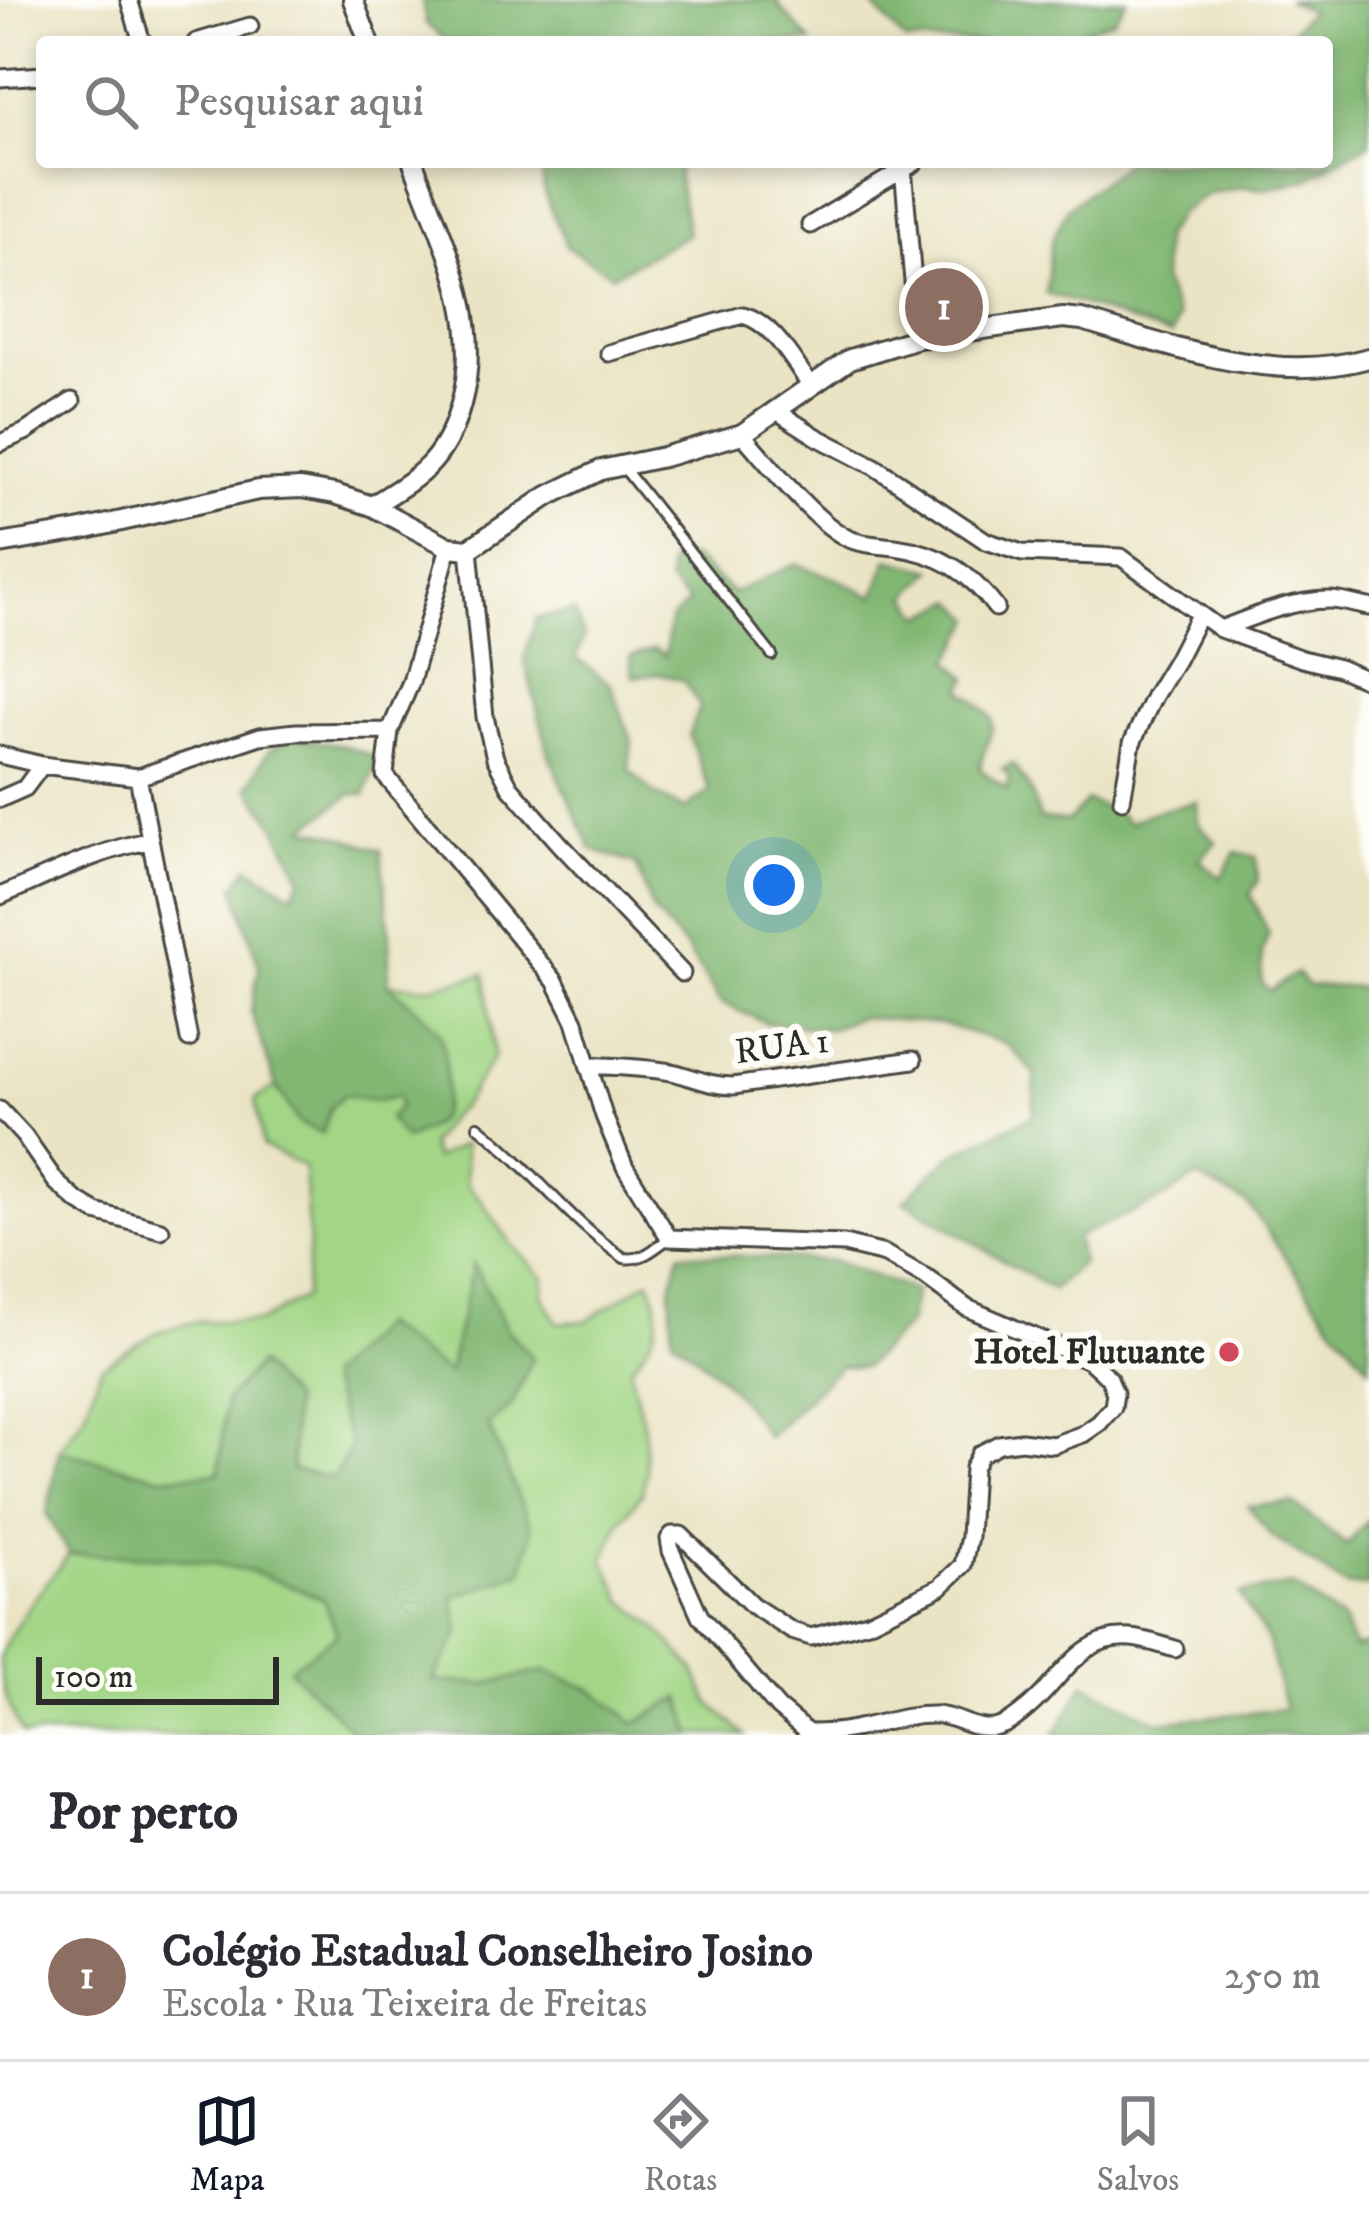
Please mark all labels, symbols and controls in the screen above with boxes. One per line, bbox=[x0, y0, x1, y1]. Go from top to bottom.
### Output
search box bbox=[36, 36, 1333, 168]
icon: search bbox=[78, 69, 144, 135]
text: Pesquisar aqui bbox=[174, 74, 424, 130]
pin: 1 bbox=[905, 262, 983, 352]
your location bbox=[744, 855, 804, 915]
street label: RUA 1 bbox=[733, 1019, 831, 1075]
place label: Hotel Flutuante bbox=[973, 1330, 1205, 1375]
marker: Hotel Flutuante bbox=[1216, 1339, 1242, 1365]
scale bar bbox=[36, 1651, 279, 1704]
text: 100 m bbox=[54, 1657, 133, 1698]
text: Por perto bbox=[48, 1781, 238, 1845]
text: Colégio Estadual Conselheiro Josino bbox=[162, 1924, 813, 1980]
text: 1 bbox=[80, 1952, 94, 2001]
text: 250 m bbox=[1224, 1952, 1321, 2001]
text: Escola · Rua Teixeira de Freitas bbox=[162, 1980, 647, 2029]
tab: Mapa bbox=[190, 2088, 264, 2201]
tab: Rotas bbox=[644, 2088, 717, 2201]
tab: Salvos bbox=[1097, 2088, 1179, 2201]

